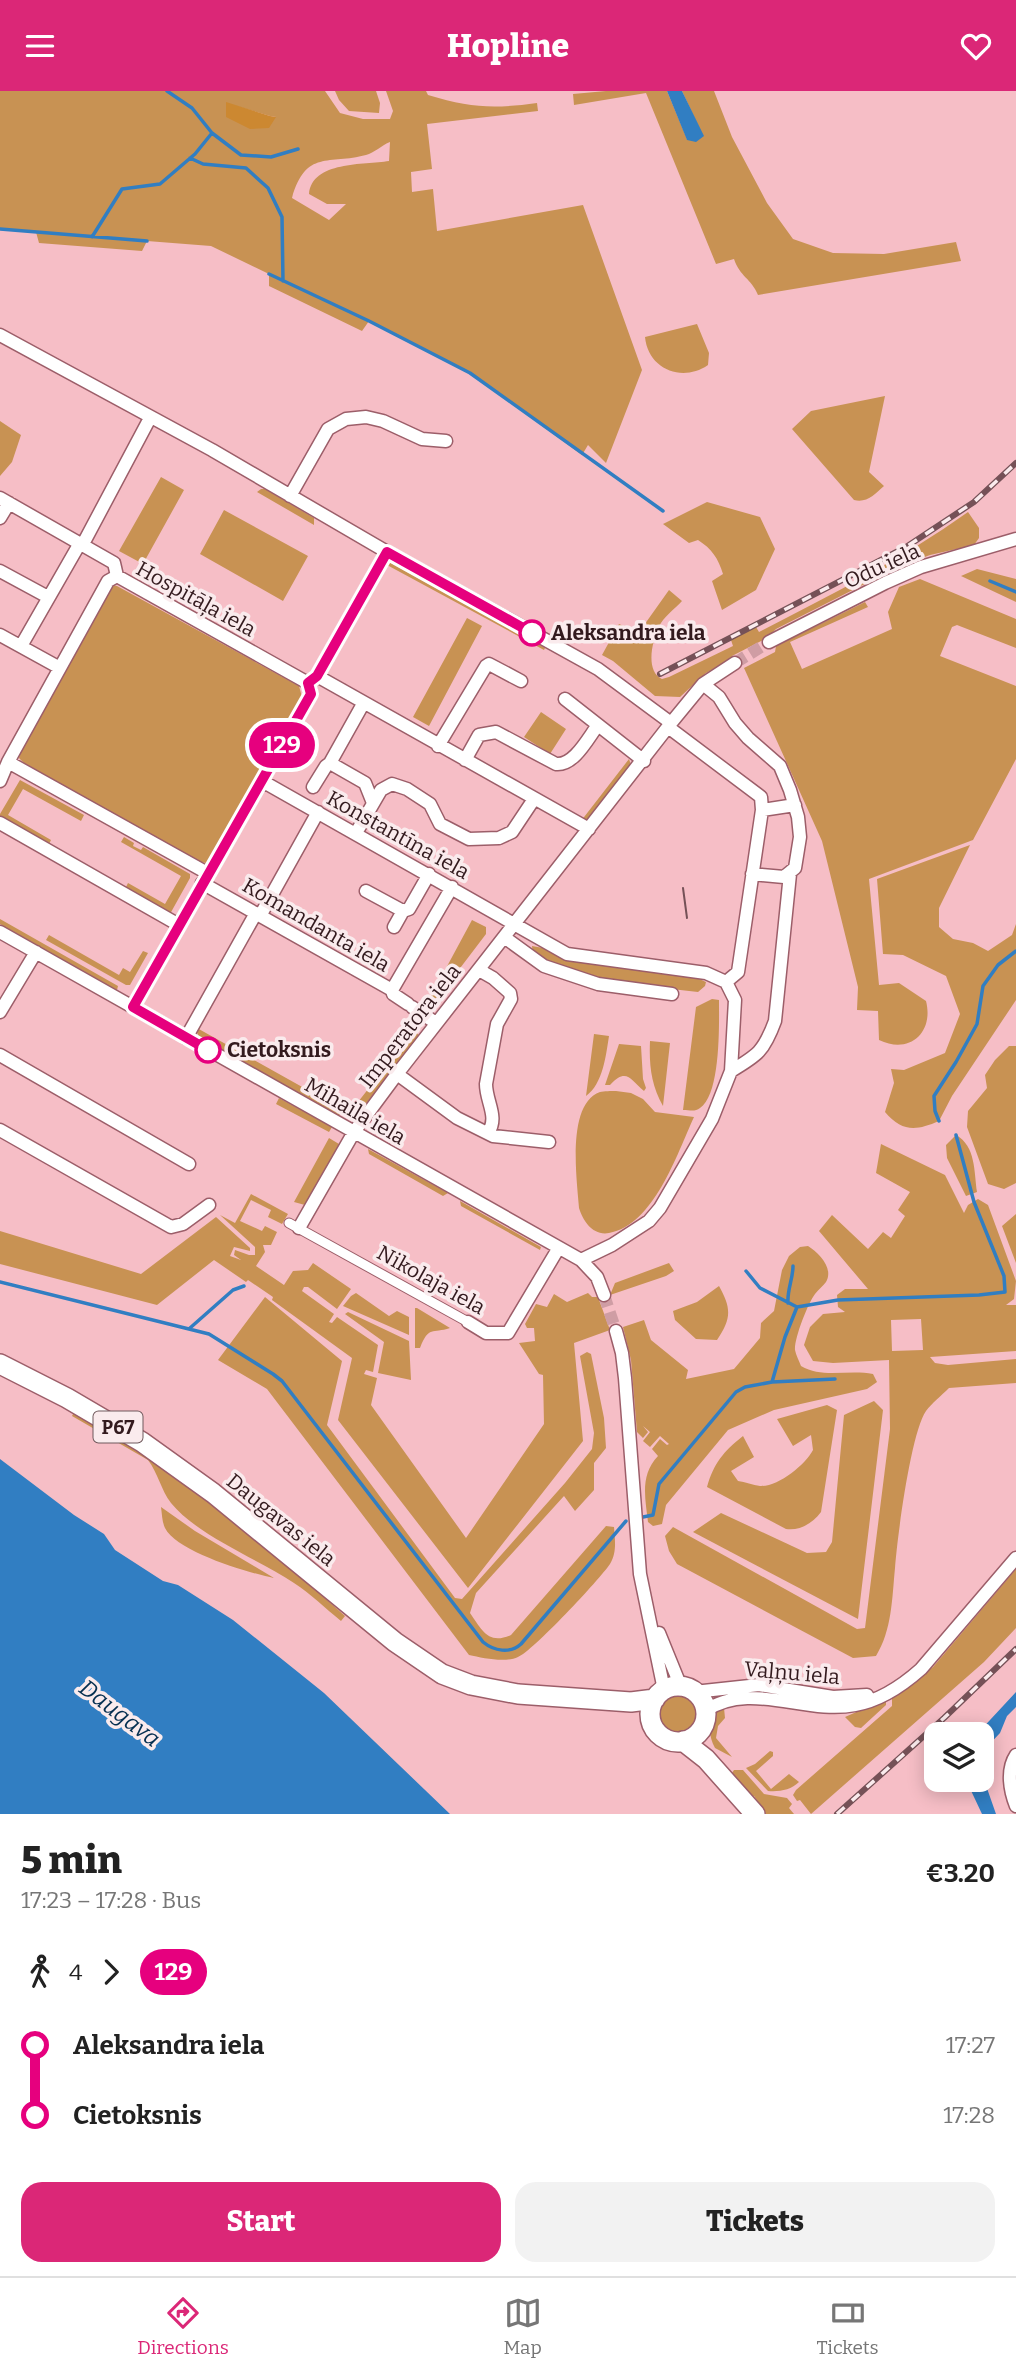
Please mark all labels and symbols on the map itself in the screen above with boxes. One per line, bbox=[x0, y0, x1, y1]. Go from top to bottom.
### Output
street label: Odu iela bbox=[840, 538, 924, 594]
street label: Hospitāļa iela bbox=[132, 555, 261, 643]
marker: Aleksandra iela bbox=[519, 620, 545, 646]
place label: Aleksandra iela bbox=[551, 620, 706, 646]
line badge: 129 bbox=[242, 722, 322, 768]
street label: Konstantīna iela bbox=[322, 785, 474, 885]
street label: Komandanta iela bbox=[238, 872, 395, 978]
street label: Imperatora iela bbox=[354, 958, 467, 1093]
marker: Cietoksnis bbox=[195, 1037, 221, 1063]
place label: Cietoksnis bbox=[227, 1037, 331, 1063]
street label: Mihaila iela bbox=[300, 1072, 411, 1151]
street label: Nikolaja iela bbox=[372, 1240, 490, 1321]
road number: P67 bbox=[94, 1411, 142, 1443]
street label: Daugavas iela bbox=[221, 1468, 341, 1572]
street label: Vaļņu iela bbox=[743, 1656, 841, 1690]
water label: Daugava bbox=[74, 1673, 166, 1753]

